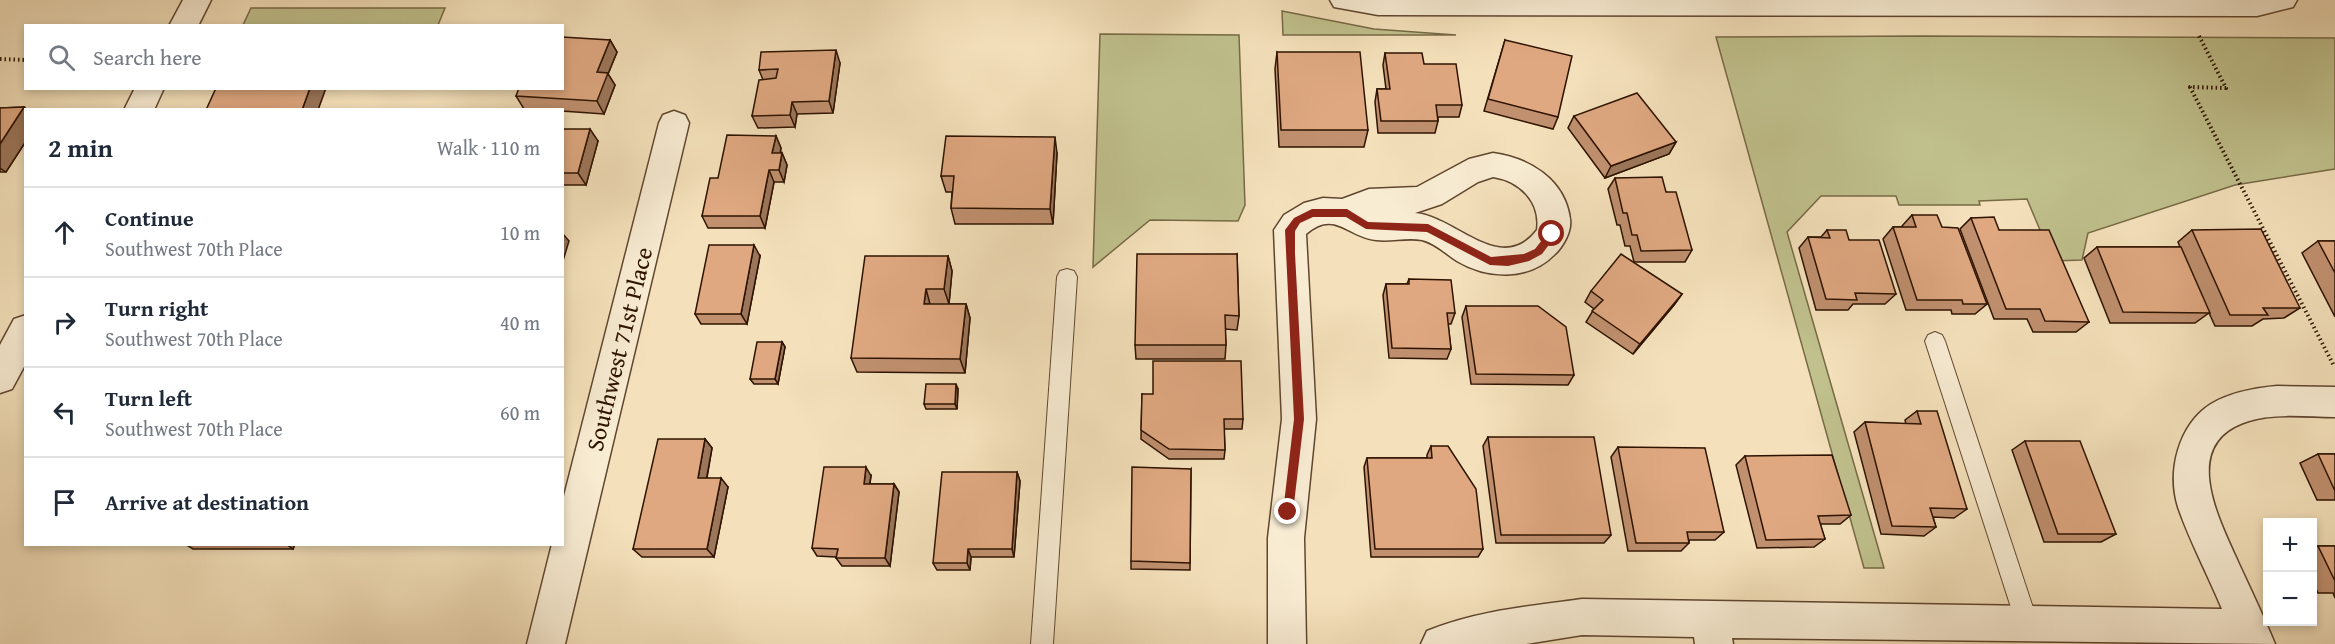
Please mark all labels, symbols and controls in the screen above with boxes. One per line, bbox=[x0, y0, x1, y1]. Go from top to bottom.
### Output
search box bbox=[24, 24, 564, 90]
icon: search bbox=[45, 41, 78, 74]
text: Search here bbox=[93, 41, 202, 73]
text: 2 min bbox=[48, 128, 113, 167]
text: Walk · 110 m bbox=[437, 133, 540, 162]
text: Continue bbox=[105, 202, 194, 234]
icon: ahead bbox=[48, 216, 81, 249]
text: 10 m bbox=[500, 218, 540, 247]
route start bbox=[1538, 220, 1564, 246]
text: Southwest 70th Place bbox=[105, 234, 283, 263]
street label: Southwest 71st Place bbox=[577, 243, 661, 455]
text: Turn right bbox=[105, 292, 208, 324]
icon: right bbox=[48, 306, 81, 339]
text: 40 m bbox=[500, 308, 540, 337]
text: Southwest 70th Place bbox=[105, 324, 283, 353]
text: Turn left bbox=[105, 382, 192, 414]
icon: left bbox=[48, 396, 81, 429]
text: 60 m bbox=[500, 398, 540, 427]
text: Southwest 70th Place bbox=[105, 414, 283, 443]
icon: arrive bbox=[48, 486, 81, 519]
text: Arrive at destination bbox=[105, 486, 309, 518]
route end bbox=[1274, 498, 1300, 524]
map controls bbox=[2263, 518, 2317, 626]
button: + bbox=[2263, 518, 2317, 572]
button: − bbox=[2263, 572, 2317, 626]

